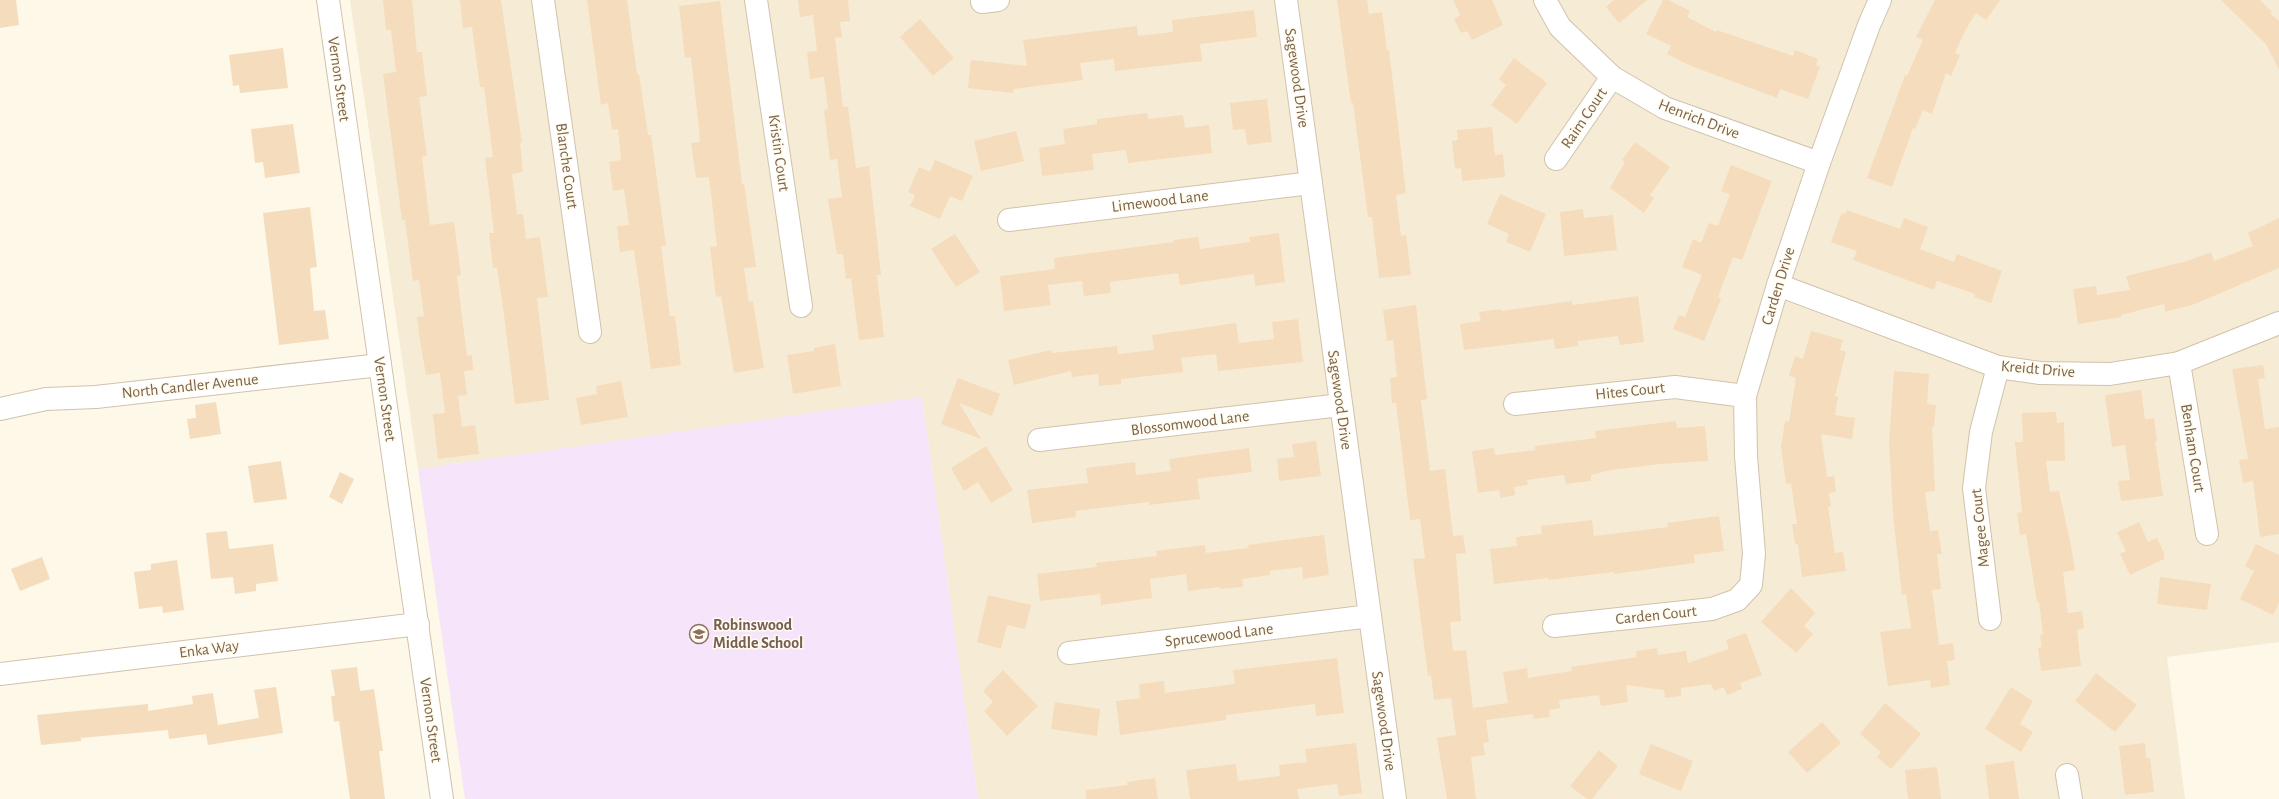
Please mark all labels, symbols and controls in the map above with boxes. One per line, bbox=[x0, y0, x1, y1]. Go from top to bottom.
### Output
street label: Sagewood Drive bbox=[1282, 27, 1312, 129]
street label: Vernon Street bbox=[325, 36, 353, 122]
street label: Raim Court bbox=[1558, 85, 1610, 151]
street label: Henrich Drive bbox=[1656, 96, 1742, 142]
street label: Kristin Court bbox=[766, 113, 792, 193]
street label: Blanche Court bbox=[553, 122, 581, 210]
street label: Limewood Lane bbox=[1111, 187, 1209, 215]
street label: Carden Drive bbox=[1759, 245, 1797, 327]
street label: Sagewood Drive bbox=[1325, 349, 1355, 451]
street label: Vernon Street bbox=[371, 356, 399, 442]
street label: Kreidt Drive bbox=[2000, 358, 2076, 380]
street label: North Candler Avenue bbox=[121, 371, 259, 401]
street label: Hites Court bbox=[1594, 379, 1666, 403]
street label: Benham Court bbox=[2178, 403, 2208, 493]
street label: Blossomwood Lane bbox=[1130, 408, 1250, 438]
street label: Magee Court bbox=[1968, 488, 1992, 568]
street label: Carden Court bbox=[1615, 603, 1697, 627]
place label: Robinswood Middle School bbox=[713, 617, 803, 651]
street label: Sprucewood Lane bbox=[1164, 620, 1274, 650]
school or university icon: Robinswood Middle School bbox=[688, 623, 710, 645]
street label: Enka Way bbox=[178, 637, 240, 662]
street label: Sagewood Drive bbox=[1369, 670, 1399, 772]
street label: Vernon Street bbox=[417, 677, 445, 763]

